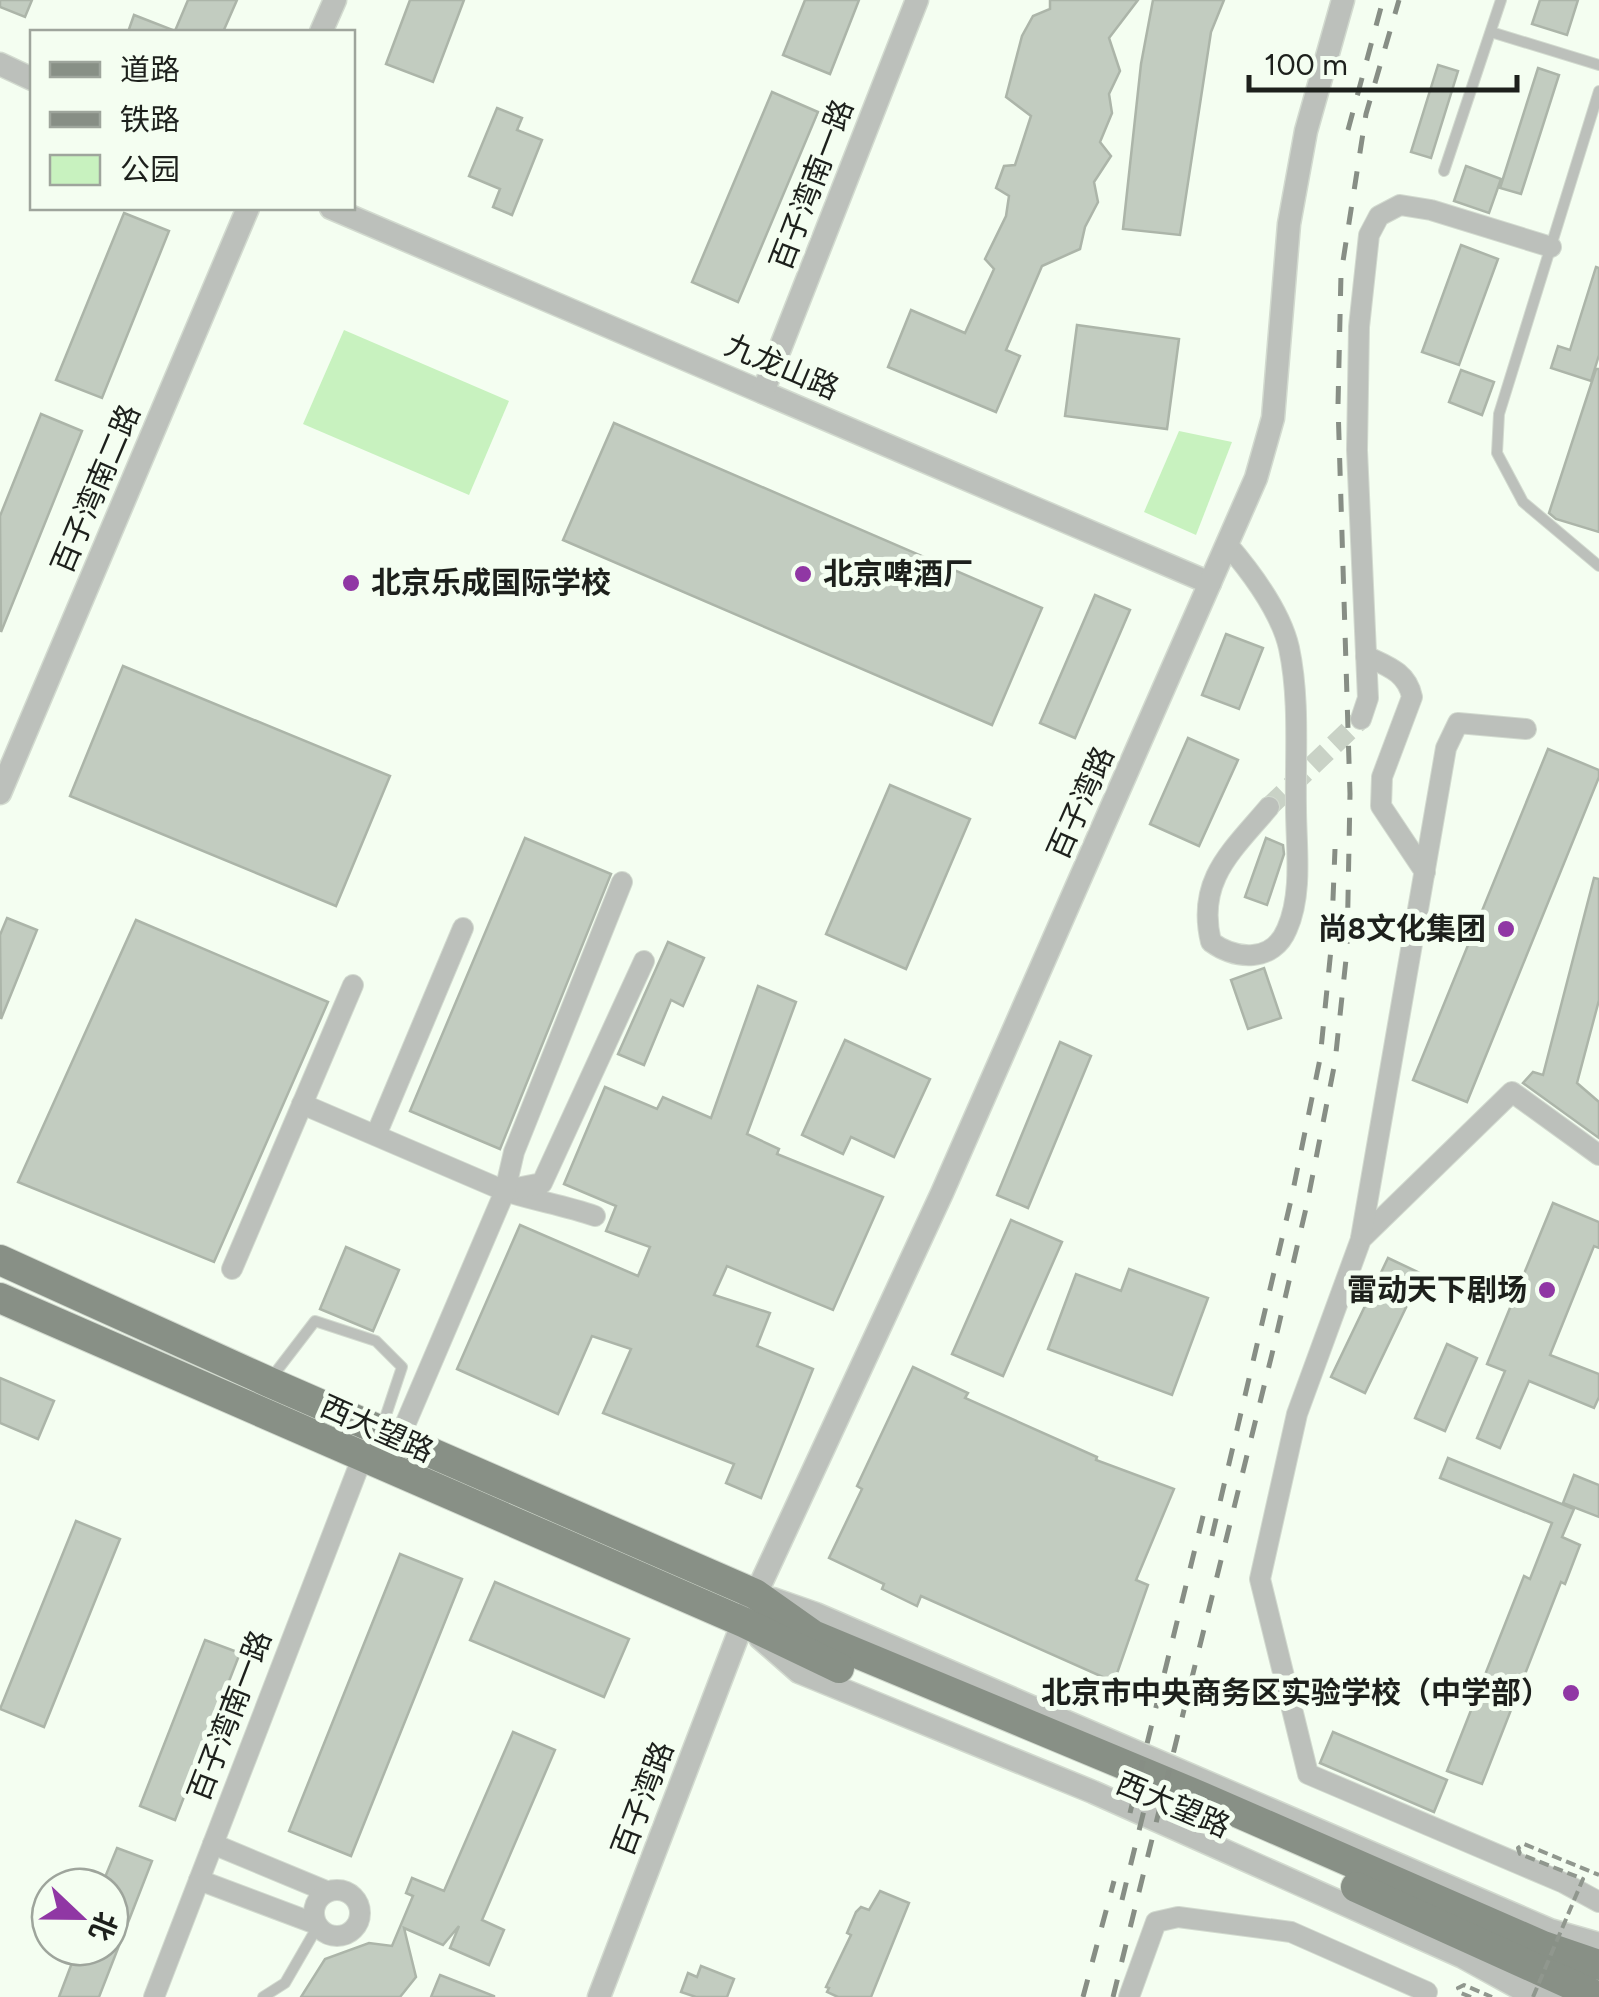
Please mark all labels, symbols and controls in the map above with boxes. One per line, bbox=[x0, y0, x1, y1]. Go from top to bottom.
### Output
legend bbox=[30, 30, 355, 210]
scale bar bbox=[1249, 30, 1516, 92]
text: 100 m bbox=[1264, 46, 1348, 83]
text: 道路 bbox=[120, 51, 180, 88]
street label: 百子湾南一路 bbox=[762, 94, 861, 275]
text: 铁路 bbox=[120, 101, 180, 138]
text: 公园 bbox=[120, 151, 180, 188]
street label: 九龙山路 bbox=[720, 326, 845, 407]
street label: 百子湾南二路 bbox=[43, 399, 148, 579]
place label: 北京啤酒厂 bbox=[823, 555, 973, 592]
marker: 北京啤酒厂 bbox=[792, 563, 814, 585]
place label: 北京乐成国际学校 bbox=[371, 564, 611, 601]
marker: 北京乐成国际学校 bbox=[340, 572, 362, 594]
street label: 百子湾路 bbox=[1039, 740, 1122, 865]
place label: 尚8文化集团 bbox=[1318, 910, 1486, 947]
marker: 尚8文化集团 bbox=[1495, 918, 1517, 940]
place label: 雷动天下剧场 bbox=[1347, 1271, 1527, 1308]
marker: 雷动天下剧场 bbox=[1536, 1279, 1558, 1301]
street label: 西大望路 bbox=[315, 1387, 440, 1470]
street label: 百子湾南一路 bbox=[180, 1625, 279, 1806]
place label: 北京市中央商务区实验学校（中学部） bbox=[1041, 1674, 1551, 1711]
marker: 北京市中央商务区实验学校（中学部） bbox=[1560, 1682, 1582, 1704]
street label: 百子湾路 bbox=[604, 1736, 681, 1861]
street label: 西大望路 bbox=[1111, 1764, 1236, 1845]
north arrow bbox=[30, 1867, 130, 1967]
text: 北 bbox=[82, 1907, 124, 1946]

